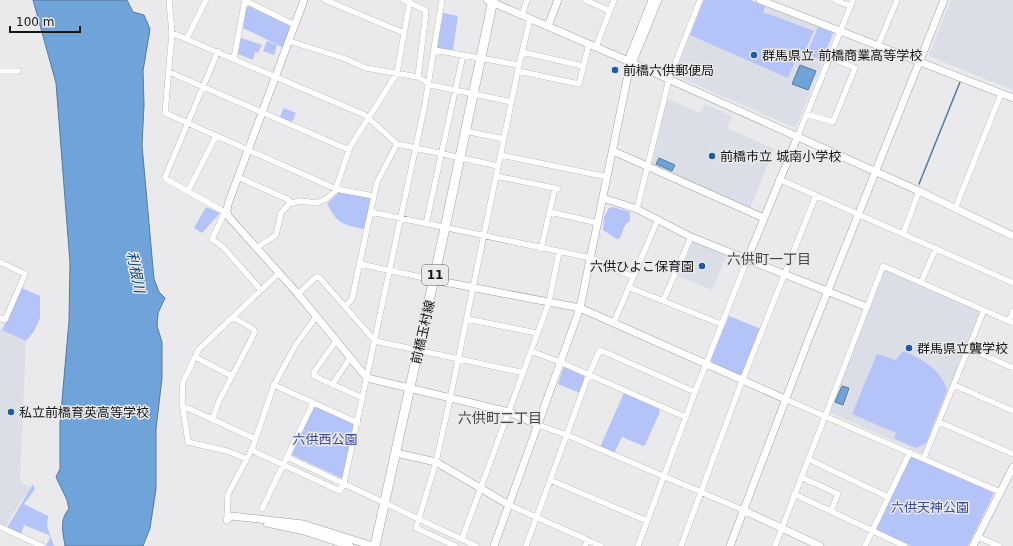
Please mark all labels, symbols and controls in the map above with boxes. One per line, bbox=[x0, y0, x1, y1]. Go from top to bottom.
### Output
scale bar bbox=[10, 8, 80, 34]
text: 100 m bbox=[16, 15, 54, 29]
place label: 群馬県立 前橋商業高等学校 bbox=[762, 48, 922, 63]
marker: 群馬県立 前橋商業高等学校 bbox=[749, 50, 759, 60]
place label: 前橋六供郵便局 bbox=[623, 63, 714, 78]
marker: 前橋六供郵便局 bbox=[610, 65, 620, 75]
place label: 前橋市立 城南小学校 bbox=[720, 149, 841, 164]
marker: 前橋市立 城南小学校 bbox=[707, 151, 717, 161]
water label: 利根川 bbox=[124, 250, 148, 296]
district label: 六供町一丁目 bbox=[727, 251, 811, 267]
place label: 六供ひよこ保育園 bbox=[590, 259, 694, 274]
marker: 六供ひよこ保育園 bbox=[697, 261, 707, 271]
road number: 11 bbox=[422, 265, 448, 285]
street label: 前橋玉村線 bbox=[408, 299, 438, 365]
place label: 群馬県立聾学校 bbox=[917, 341, 1008, 356]
marker: 群馬県立聾学校 bbox=[904, 343, 914, 353]
place label: 私立前橋育英高等学校 bbox=[19, 405, 149, 420]
marker: 私立前橋育英高等学校 bbox=[6, 407, 16, 417]
district label: 六供町二丁目 bbox=[458, 410, 542, 426]
park label: 六供西公園 bbox=[292, 432, 358, 447]
park label: 六供天神公園 bbox=[891, 500, 969, 515]

